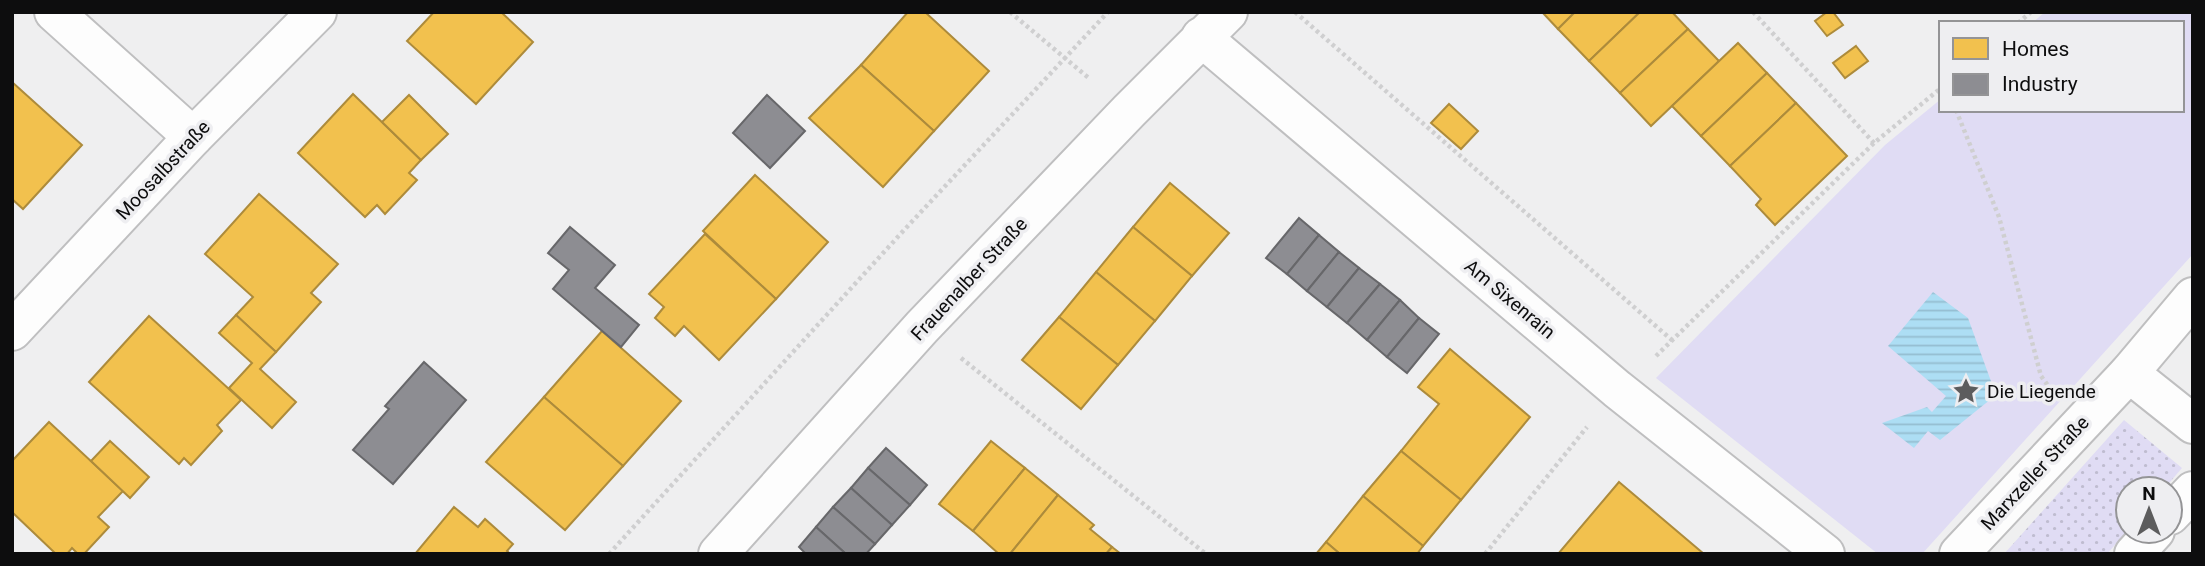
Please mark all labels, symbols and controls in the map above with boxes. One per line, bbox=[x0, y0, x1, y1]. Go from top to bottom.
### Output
legend bbox=[1939, 21, 2184, 112]
text: Homes bbox=[2002, 37, 2069, 61]
text: Industry bbox=[2002, 72, 2078, 96]
street label: Moosalbstraße bbox=[111, 116, 215, 224]
street label: Frauenalber Straße bbox=[906, 213, 1032, 345]
street label: Am Sixenrain bbox=[1460, 255, 1560, 343]
place icon: Die Liegende bbox=[1951, 376, 1981, 406]
place label: Die Liegende bbox=[1987, 380, 2096, 403]
street label: Marxzeller Straße bbox=[1976, 411, 2094, 535]
north arrow bbox=[2114, 475, 2184, 545]
text: N bbox=[2142, 482, 2156, 505]

